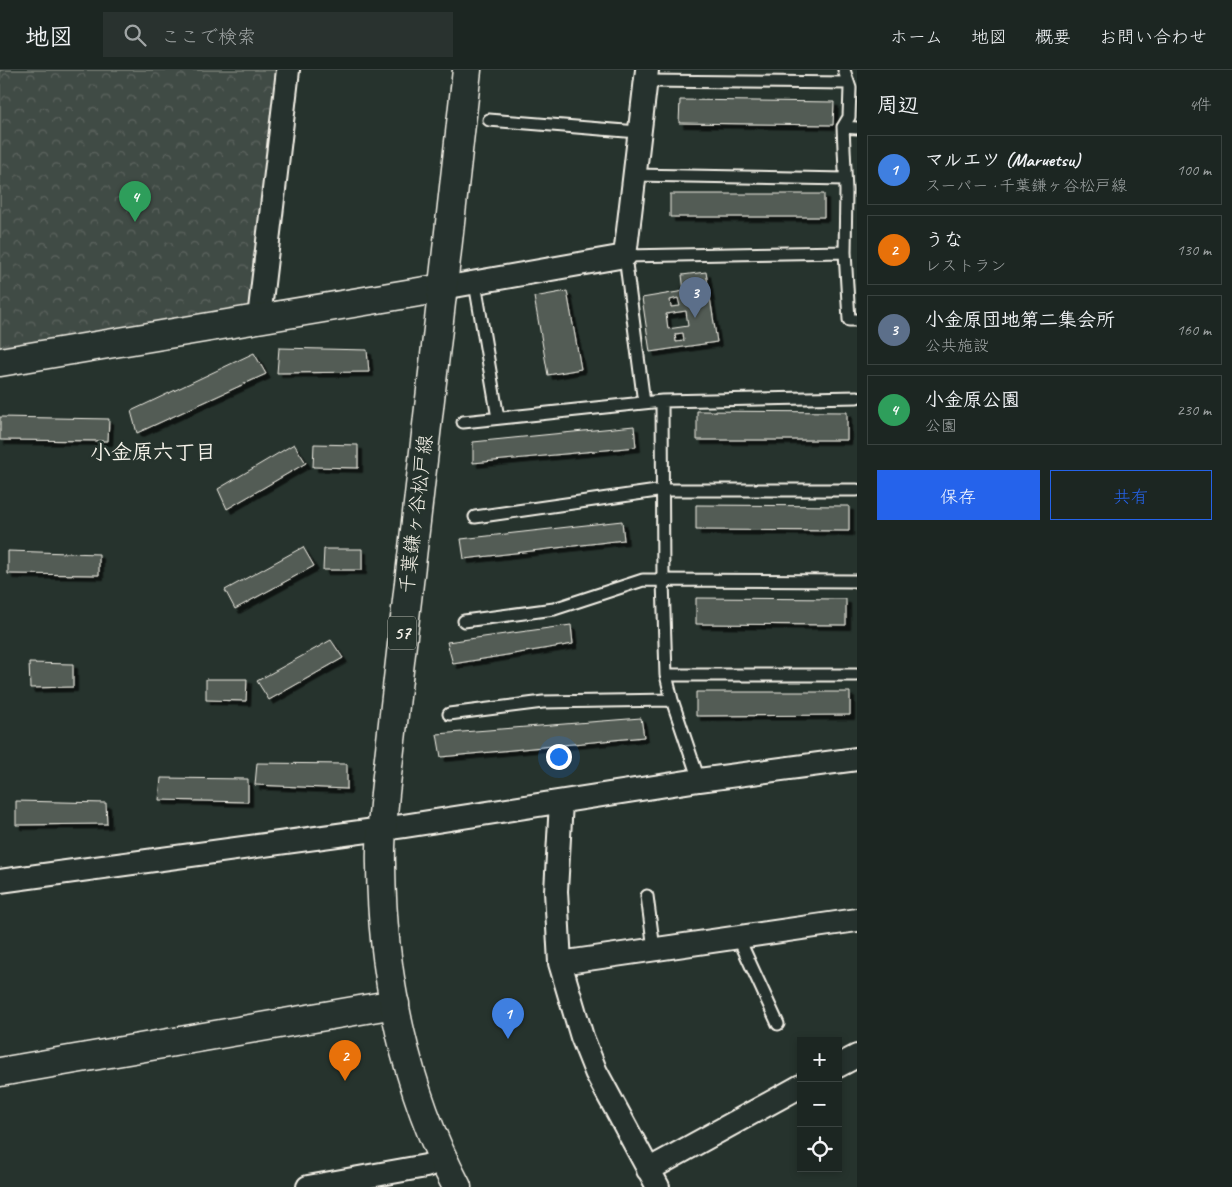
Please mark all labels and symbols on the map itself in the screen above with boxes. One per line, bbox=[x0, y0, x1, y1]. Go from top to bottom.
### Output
pin: 4 bbox=[119, 181, 151, 222]
pin: 3 bbox=[679, 277, 711, 318]
street label: 千葉鎌ヶ谷松戸線 bbox=[394, 433, 438, 595]
district label: 小金原六丁目 bbox=[90, 439, 216, 465]
road number: 57 bbox=[388, 616, 416, 650]
your location bbox=[546, 744, 572, 770]
pin: 1 bbox=[492, 998, 524, 1039]
pin: 2 bbox=[329, 1040, 361, 1081]

